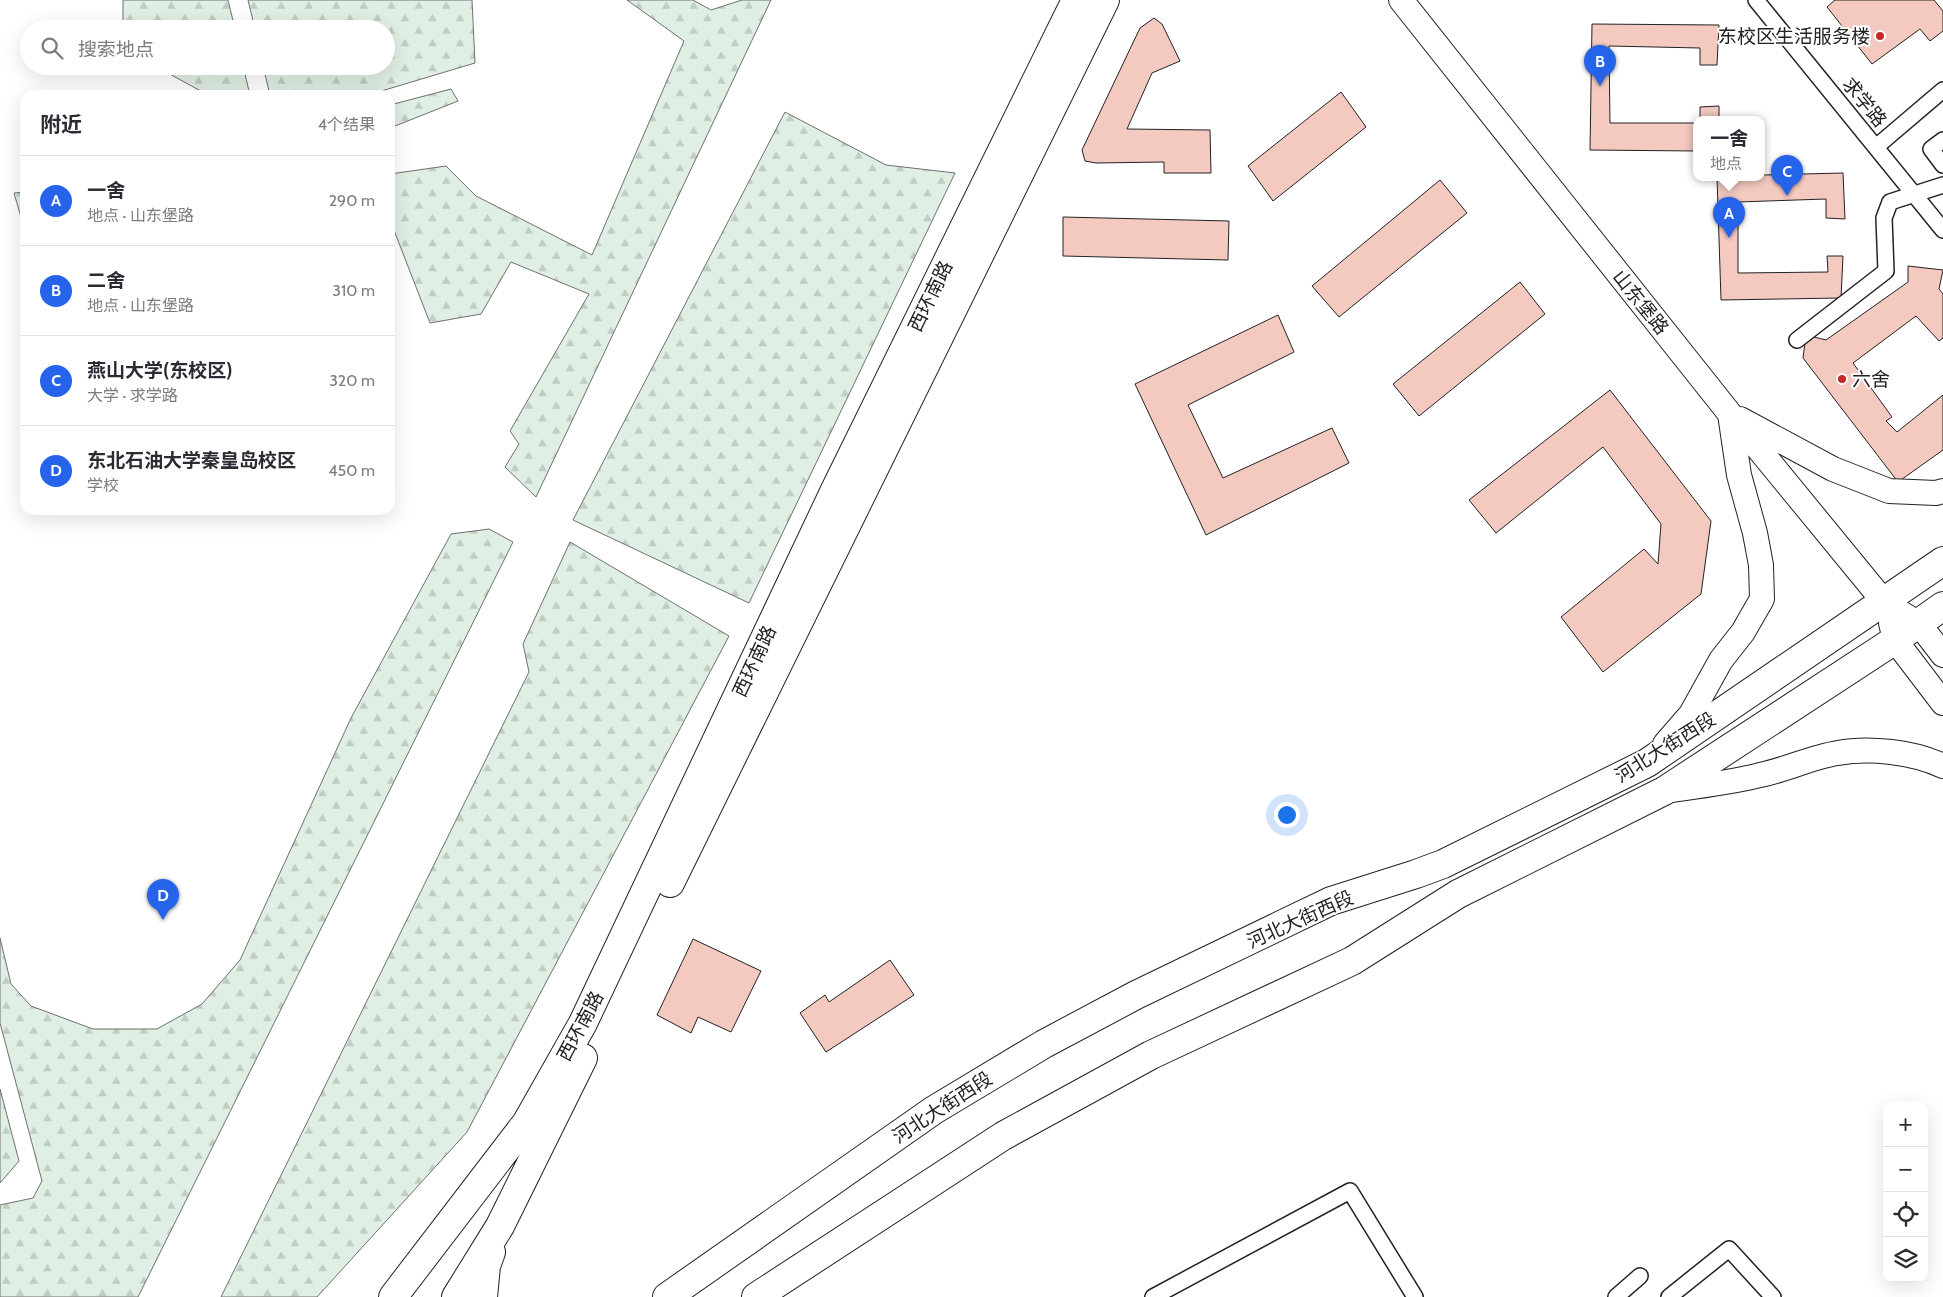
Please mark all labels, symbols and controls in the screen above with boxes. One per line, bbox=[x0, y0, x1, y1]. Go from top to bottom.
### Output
search box bbox=[20, 20, 395, 75]
place label: 东校区生活服务楼 bbox=[1718, 25, 1870, 48]
marker: 东校区生活服务楼 bbox=[1874, 30, 1886, 42]
icon: search bbox=[38, 34, 66, 62]
text: 搜索地点 bbox=[78, 38, 154, 61]
pin: B bbox=[1584, 45, 1616, 86]
street label: 求学路 bbox=[1838, 73, 1891, 132]
text: 附近 bbox=[40, 112, 82, 137]
text: 4个结果 bbox=[318, 115, 375, 134]
popup bbox=[1693, 116, 1765, 181]
text: 一舍 bbox=[1710, 127, 1748, 150]
text: 地点 bbox=[1710, 154, 1742, 173]
pin: C bbox=[1771, 155, 1803, 196]
text: 一舍 bbox=[87, 179, 125, 202]
text: A bbox=[51, 191, 61, 210]
text: 290 m bbox=[329, 191, 375, 210]
pin: A bbox=[1713, 197, 1745, 238]
text: 地点 · 山东堡路 bbox=[87, 206, 194, 225]
street label: 西环南路 bbox=[903, 257, 957, 335]
street label: 山东堡路 bbox=[1608, 266, 1673, 339]
text: 二舍 bbox=[87, 269, 125, 292]
text: B bbox=[51, 281, 61, 300]
text: 310 m bbox=[332, 281, 375, 300]
text: 地点 · 山东堡路 bbox=[87, 296, 194, 315]
text: 燕山大学(东校区) bbox=[87, 359, 232, 382]
place label: 六舍 bbox=[1852, 368, 1890, 391]
text: C bbox=[51, 371, 61, 390]
text: 320 m bbox=[329, 371, 375, 390]
marker: 六舍 bbox=[1836, 373, 1848, 385]
text: 大学 · 求学路 bbox=[87, 386, 178, 405]
text: 东北石油大学秦皇岛校区 bbox=[87, 449, 296, 472]
text: D bbox=[50, 461, 62, 480]
text: 450 m bbox=[328, 461, 375, 480]
text: 学校 bbox=[87, 476, 119, 495]
street label: 西环南路 bbox=[728, 622, 781, 701]
street label: 河北大街西段 bbox=[1611, 707, 1720, 787]
your location bbox=[1274, 802, 1300, 828]
pin: D bbox=[147, 879, 179, 920]
street label: 河北大街西段 bbox=[1243, 886, 1357, 953]
street label: 西环南路 bbox=[552, 987, 608, 1065]
street label: 河北大街西段 bbox=[888, 1067, 996, 1148]
map controls bbox=[1883, 1102, 1928, 1282]
button: + bbox=[1883, 1102, 1928, 1147]
button: − bbox=[1883, 1147, 1928, 1192]
button: locate bbox=[1883, 1192, 1928, 1237]
button: layers bbox=[1883, 1237, 1928, 1282]

